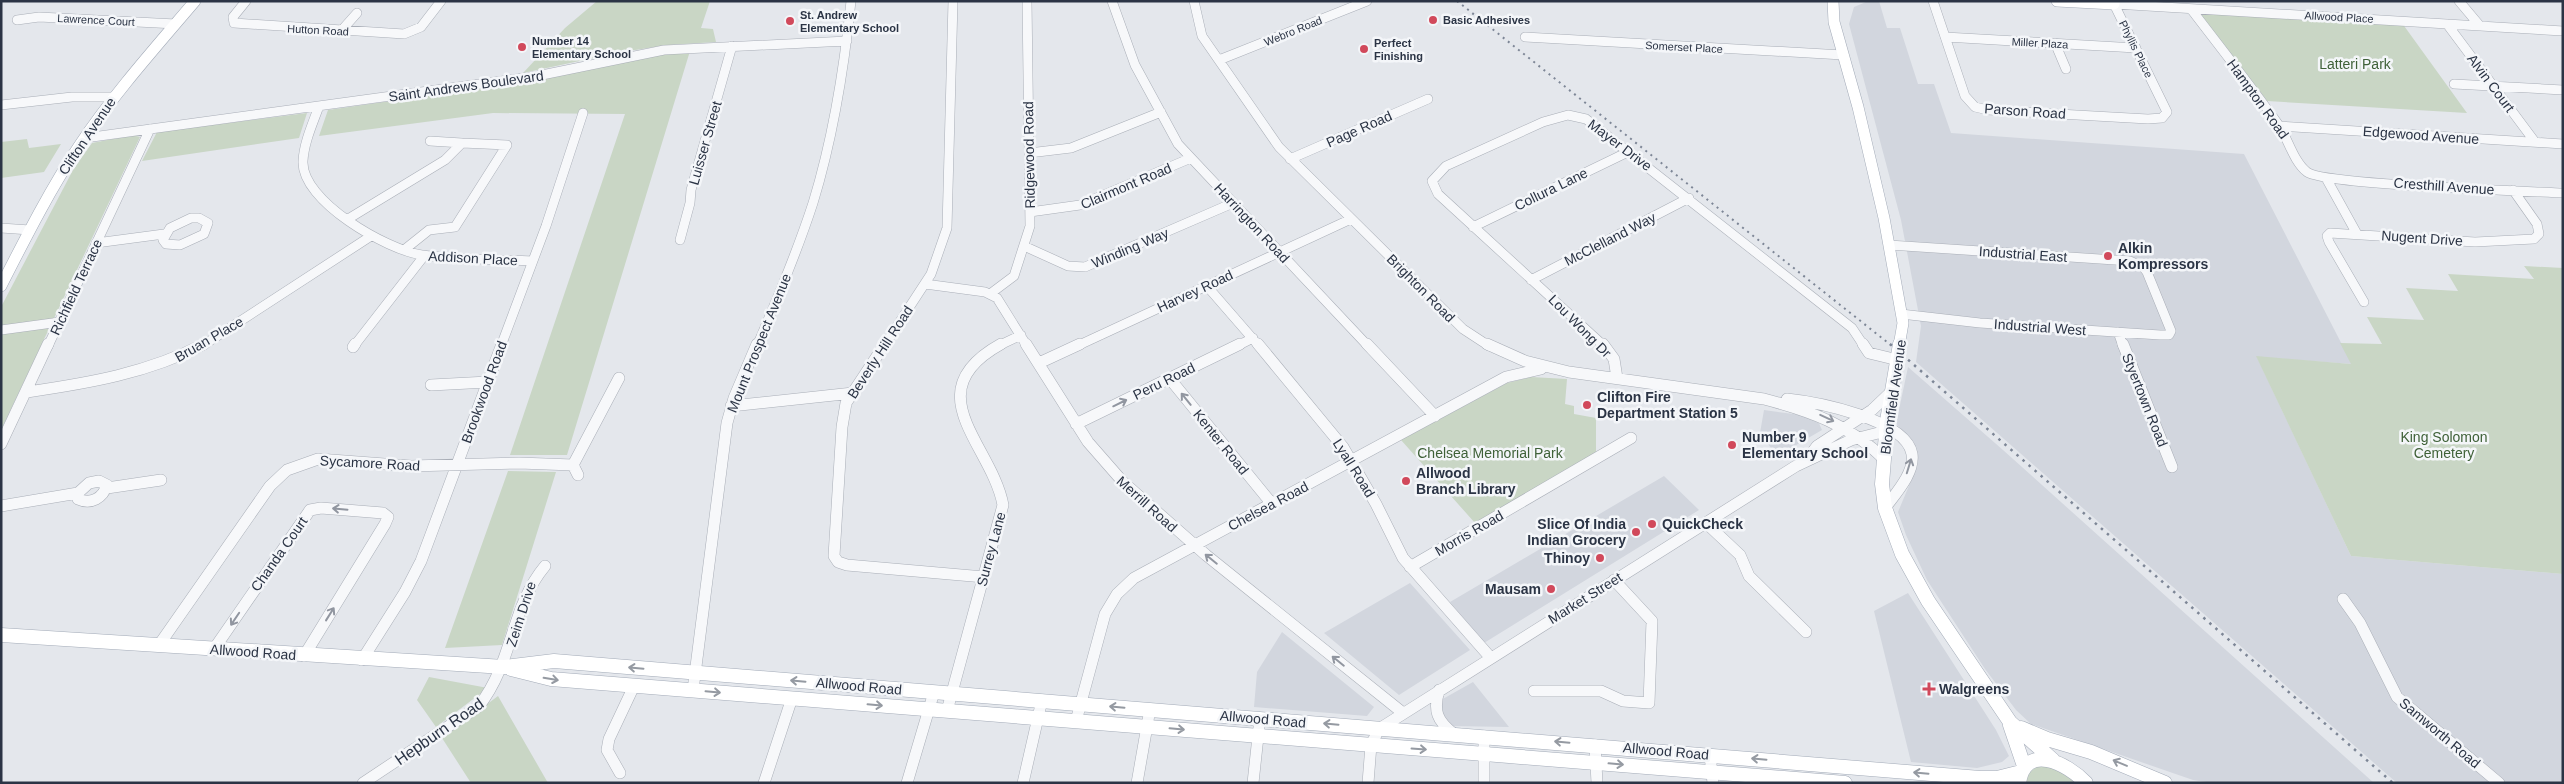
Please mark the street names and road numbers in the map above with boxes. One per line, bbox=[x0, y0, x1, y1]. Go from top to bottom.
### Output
street label: Allwood Place bbox=[2304, 9, 2374, 25]
street label: Lawrence Court bbox=[57, 12, 135, 28]
street label: Webro Road bbox=[1262, 14, 1324, 48]
street label: Phyllis Place bbox=[2117, 18, 2155, 80]
street label: Hutton Road bbox=[287, 22, 349, 38]
street label: Miller Plaza bbox=[2011, 36, 2070, 51]
street label: Somerset Place bbox=[1645, 39, 1723, 55]
street label: Alvin Court bbox=[2464, 51, 2518, 115]
street label: Hampton Road bbox=[2224, 56, 2292, 142]
street label: Saint Andrews Boulevard bbox=[387, 67, 545, 105]
street label: Clifton Avenue bbox=[55, 94, 119, 178]
street label: Luisser Street bbox=[685, 99, 725, 187]
street label: Parson Road bbox=[1984, 100, 2066, 122]
street label: Ridgewood Road bbox=[1020, 101, 1038, 209]
street label: Page Road bbox=[1324, 107, 1394, 151]
street label: Mayer Drive bbox=[1585, 116, 1655, 174]
street label: Edgewood Avenue bbox=[2362, 123, 2480, 147]
street label: Clairmont Road bbox=[1078, 160, 1174, 212]
street label: Collura Lane bbox=[1512, 164, 1590, 214]
street label: Cresthill Avenue bbox=[2393, 174, 2495, 198]
street label: Harrington Road bbox=[1211, 180, 1293, 266]
street label: McClelland Way bbox=[1562, 209, 1658, 269]
street label: Winding Way bbox=[1089, 225, 1171, 271]
street label: Nugent Drive bbox=[2381, 227, 2464, 249]
street label: Richfield Terrace bbox=[47, 236, 105, 338]
street label: Industrial East bbox=[1978, 243, 2068, 265]
street label: Addison Place bbox=[428, 248, 518, 268]
street label: Brighton Road bbox=[1384, 251, 1458, 325]
street label: Harvey Road bbox=[1155, 266, 1235, 316]
street label: Mount Prospect Avenue bbox=[724, 271, 794, 415]
street label: Lou Wong Dr bbox=[1545, 291, 1615, 361]
street label: Beverly Hill Road bbox=[844, 303, 916, 401]
street label: Bruan Place bbox=[172, 313, 246, 365]
street label: Industrial West bbox=[1993, 316, 2087, 338]
street label: Bloomfield Avenue bbox=[1877, 338, 1909, 455]
street label: Brookwood Road bbox=[458, 339, 510, 445]
street label: Styertown Road bbox=[2119, 351, 2171, 449]
street label: Peru Road bbox=[1130, 359, 1198, 403]
street label: Kenter Road bbox=[1190, 406, 1252, 478]
street label: Lyall Road bbox=[1330, 436, 1378, 500]
street label: Sycamore Road bbox=[319, 452, 421, 474]
street label: Merrill Road bbox=[1114, 473, 1180, 535]
street label: Chelsea Road bbox=[1225, 478, 1311, 534]
street label: Morris Road bbox=[1432, 507, 1506, 559]
street label: Surrey Lane bbox=[973, 510, 1009, 588]
street label: Chanda Court bbox=[247, 514, 311, 594]
street label: Market Street bbox=[1545, 569, 1625, 627]
street label: Zeim Drive bbox=[503, 579, 539, 649]
street label: Allwood Road bbox=[209, 641, 297, 663]
street label: Allwood Road bbox=[815, 674, 903, 698]
street label: Hepburn Road bbox=[392, 695, 487, 768]
street label: Samworth Road bbox=[2396, 695, 2484, 771]
street label: Allwood Road bbox=[1219, 707, 1307, 731]
street label: Allwood Road bbox=[1622, 739, 1710, 763]

